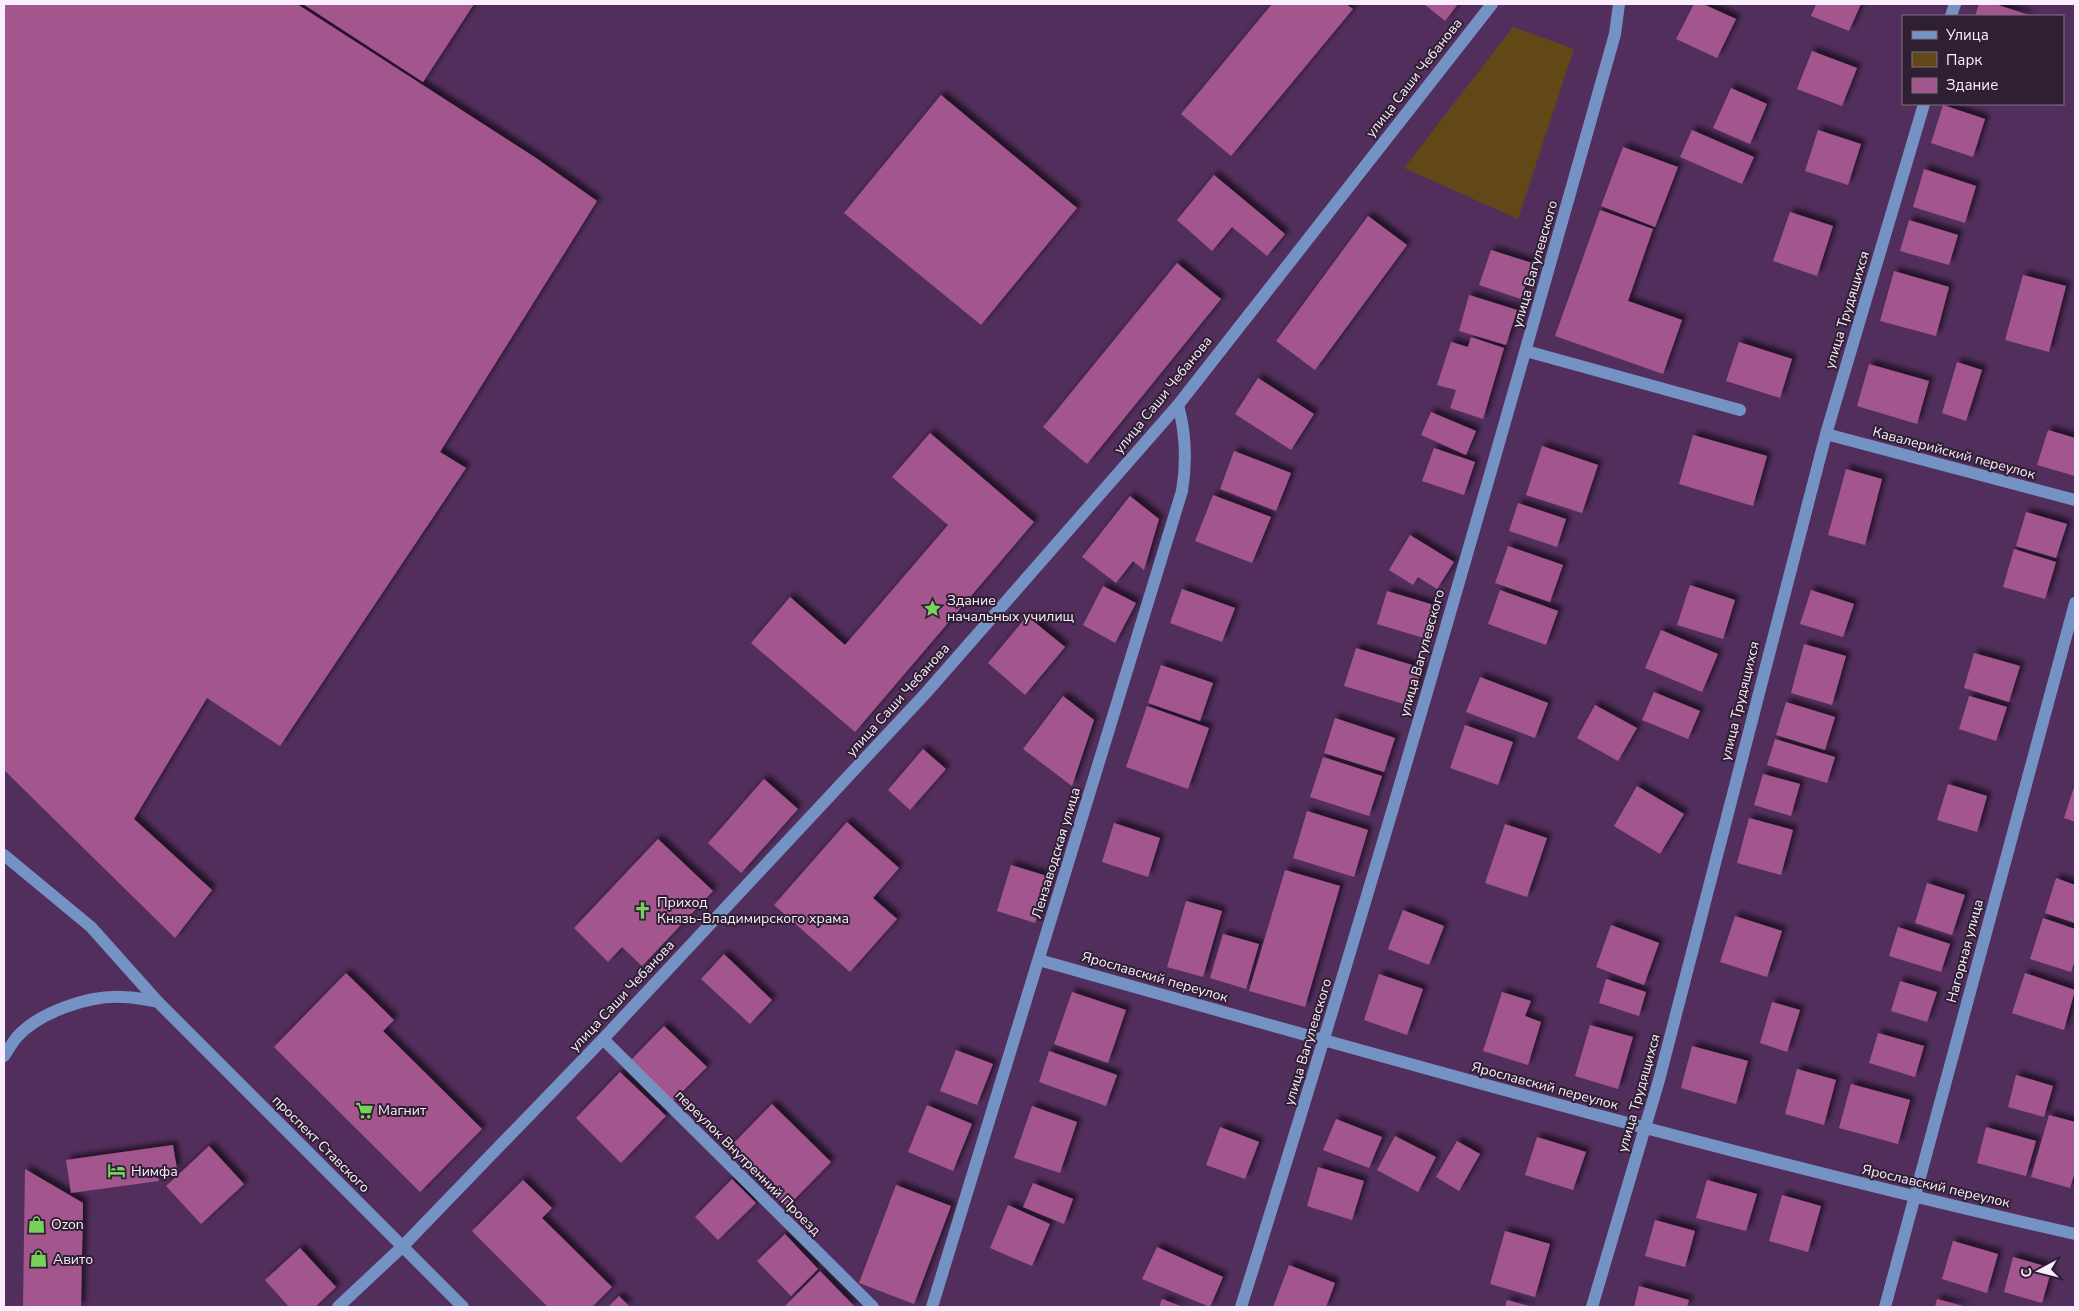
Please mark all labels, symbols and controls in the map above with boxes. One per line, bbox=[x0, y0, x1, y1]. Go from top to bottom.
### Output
street label: улица Саши Чебанова bbox=[1361, 15, 1467, 141]
legend bbox=[1902, 15, 2064, 105]
text: Улица bbox=[1945, 25, 1989, 45]
text: Парк bbox=[1946, 50, 1982, 70]
text: Здание bbox=[1946, 75, 1998, 95]
street label: улица Вагулевского bbox=[1508, 198, 1562, 330]
street label: улица Трудящихся bbox=[1820, 249, 1874, 371]
street label: улица Саши Чебанова bbox=[1110, 332, 1216, 458]
street label: Кавалерийский переулок bbox=[1871, 422, 2038, 484]
street label: улица Вагулевского bbox=[1395, 587, 1449, 719]
place label: Здание начальных училищ bbox=[947, 591, 1075, 626]
place icon: Здание начальных училищ bbox=[923, 598, 943, 618]
street label: улица Саши Чебанова bbox=[842, 639, 954, 761]
street label: улица Трудящихся bbox=[1716, 639, 1764, 763]
street label: Лензаводская улица bbox=[1027, 785, 1085, 921]
place label: Приход Князь-Владимирского храма bbox=[657, 893, 849, 928]
street label: Нагорная улица bbox=[1942, 897, 1988, 1005]
church icon: Приход Князь-Владимирского храма bbox=[633, 900, 653, 920]
street label: улица Саши Чебанова bbox=[565, 936, 679, 1056]
street label: Ярославский переулок bbox=[1080, 947, 1231, 1007]
street label: улица Вагулевского bbox=[1280, 976, 1336, 1108]
street label: улица Трудящихся bbox=[1613, 1032, 1665, 1154]
street label: Ярославский переулок bbox=[1470, 1057, 1621, 1115]
street label: переулок Внутренний Проезд bbox=[671, 1086, 825, 1240]
street label: проспект Ставского bbox=[268, 1091, 374, 1197]
supermarket icon: Магнит bbox=[354, 1100, 374, 1120]
place label: Магнит bbox=[378, 1101, 427, 1120]
street label: Ярославский переулок bbox=[1860, 1160, 2012, 1212]
hotel icon: Нимфа bbox=[107, 1161, 127, 1181]
place label: Нимфа bbox=[131, 1162, 178, 1181]
shop icon: Ozon bbox=[27, 1214, 47, 1234]
place label: Ozon bbox=[51, 1215, 84, 1234]
north arrow bbox=[2014, 1246, 2064, 1296]
shop icon: Авито bbox=[29, 1249, 49, 1269]
place label: Авито bbox=[53, 1250, 93, 1269]
text: С bbox=[2017, 1266, 2037, 1278]

